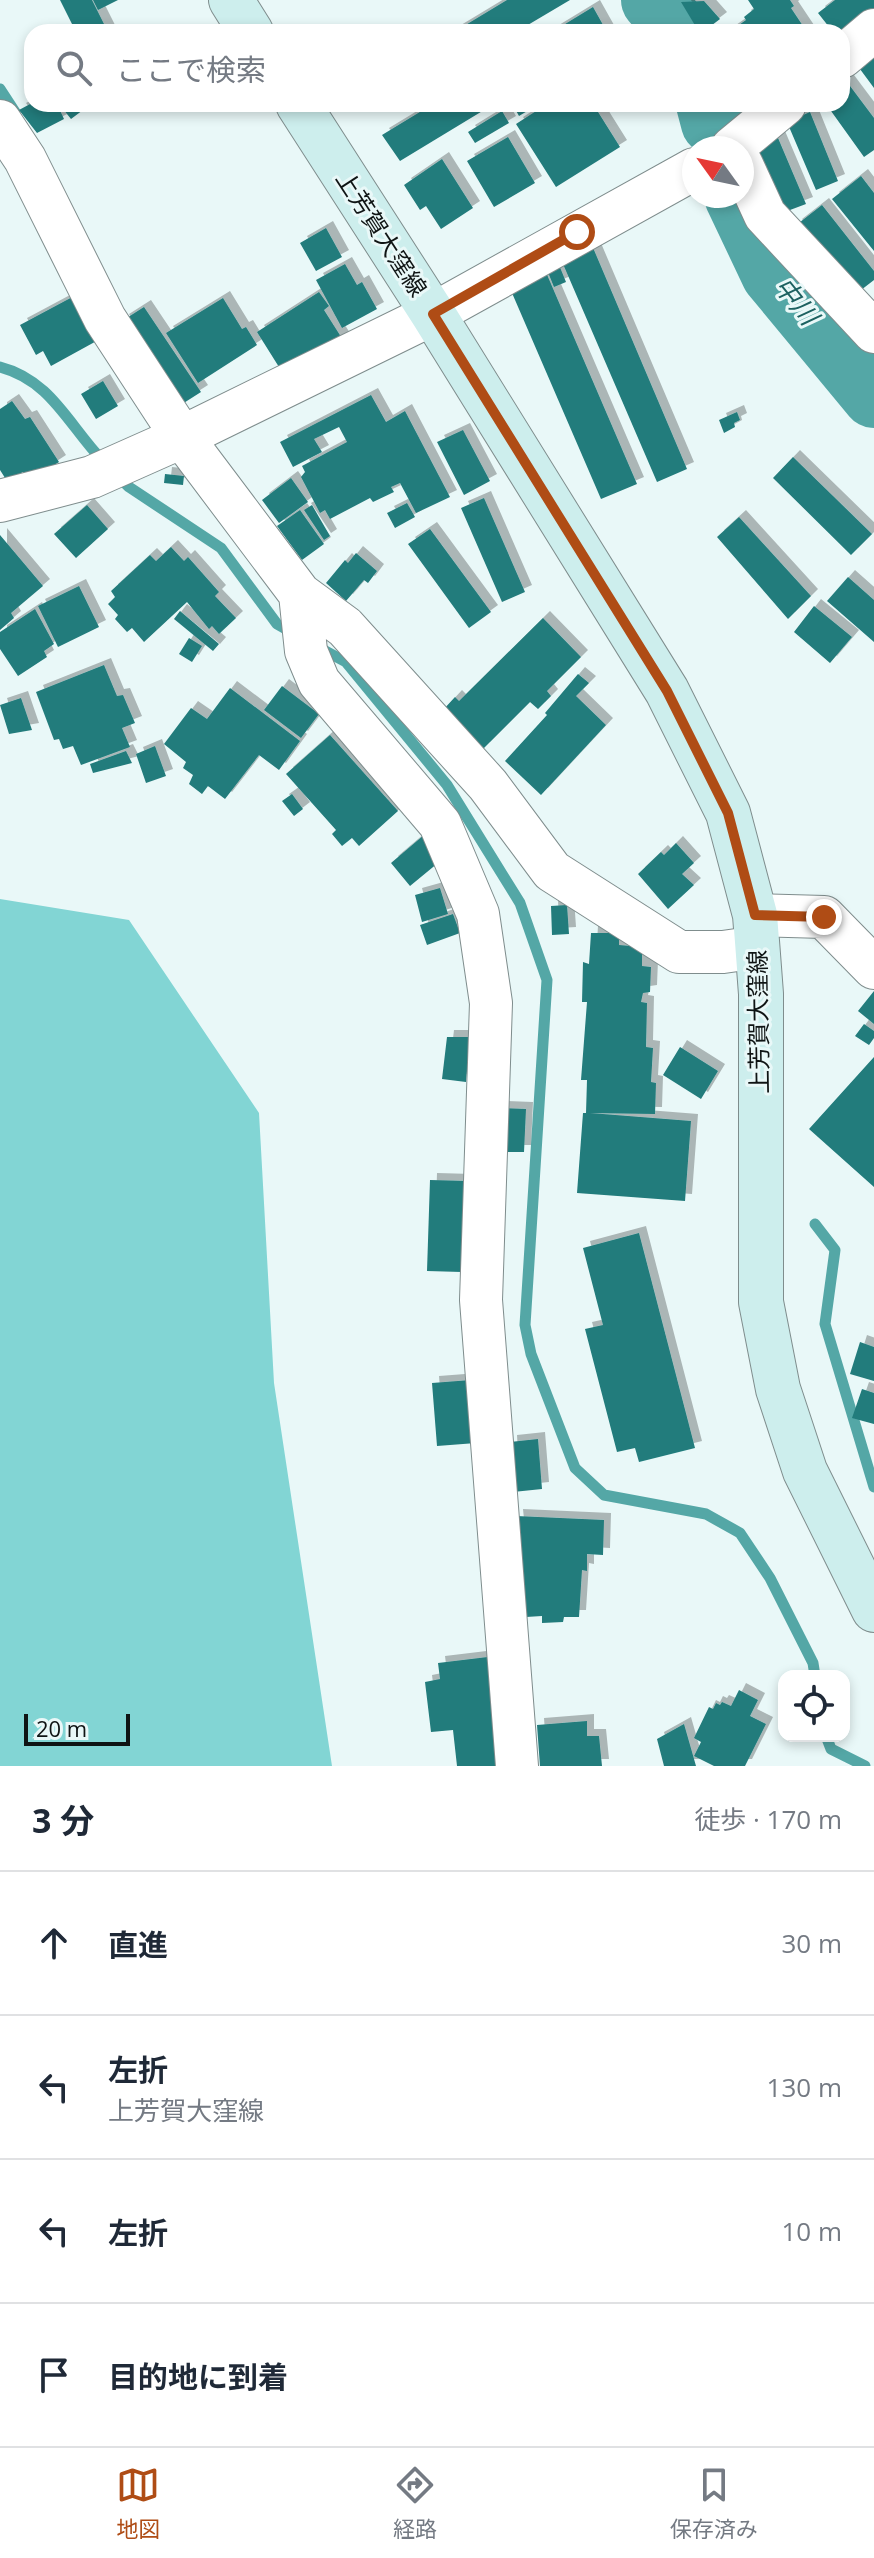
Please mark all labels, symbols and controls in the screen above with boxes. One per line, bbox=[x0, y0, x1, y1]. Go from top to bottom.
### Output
search box bbox=[24, 24, 850, 112]
icon: search bbox=[52, 46, 96, 90]
text: ここで検索 bbox=[116, 49, 266, 90]
north arrow bbox=[682, 136, 754, 208]
street label: 上芳賀大窪線 bbox=[329, 164, 435, 303]
route start bbox=[559, 214, 595, 250]
water label: 中川 bbox=[766, 269, 829, 334]
route end bbox=[806, 899, 842, 935]
street label: 上芳賀大窪線 bbox=[740, 950, 775, 1094]
map controls bbox=[778, 1670, 850, 1742]
button: locate bbox=[778, 1670, 850, 1742]
scale bar bbox=[24, 1710, 130, 1746]
text: 20 m bbox=[36, 1713, 87, 1743]
text: 3 分 bbox=[32, 1797, 94, 1843]
text: 徒歩 · 170 m bbox=[694, 1801, 842, 1837]
icon: ahead bbox=[32, 1921, 76, 1965]
text: 直進 bbox=[108, 1924, 168, 1965]
text: 30 m bbox=[781, 1925, 842, 1961]
text: 左折 bbox=[108, 2049, 168, 2090]
icon: left bbox=[32, 2065, 76, 2109]
text: 130 m bbox=[767, 2069, 842, 2105]
text: 上芳賀大窪線 bbox=[108, 2092, 264, 2128]
icon: left bbox=[32, 2209, 76, 2253]
text: 左折 bbox=[108, 2212, 168, 2253]
text: 10 m bbox=[781, 2213, 842, 2249]
icon: arrive bbox=[32, 2353, 76, 2397]
text: 目的地に到着 bbox=[108, 2356, 288, 2397]
tab: 地図 bbox=[116, 2463, 160, 2543]
tab: 経路 bbox=[393, 2463, 437, 2543]
tab: 保存済み bbox=[670, 2463, 758, 2543]

